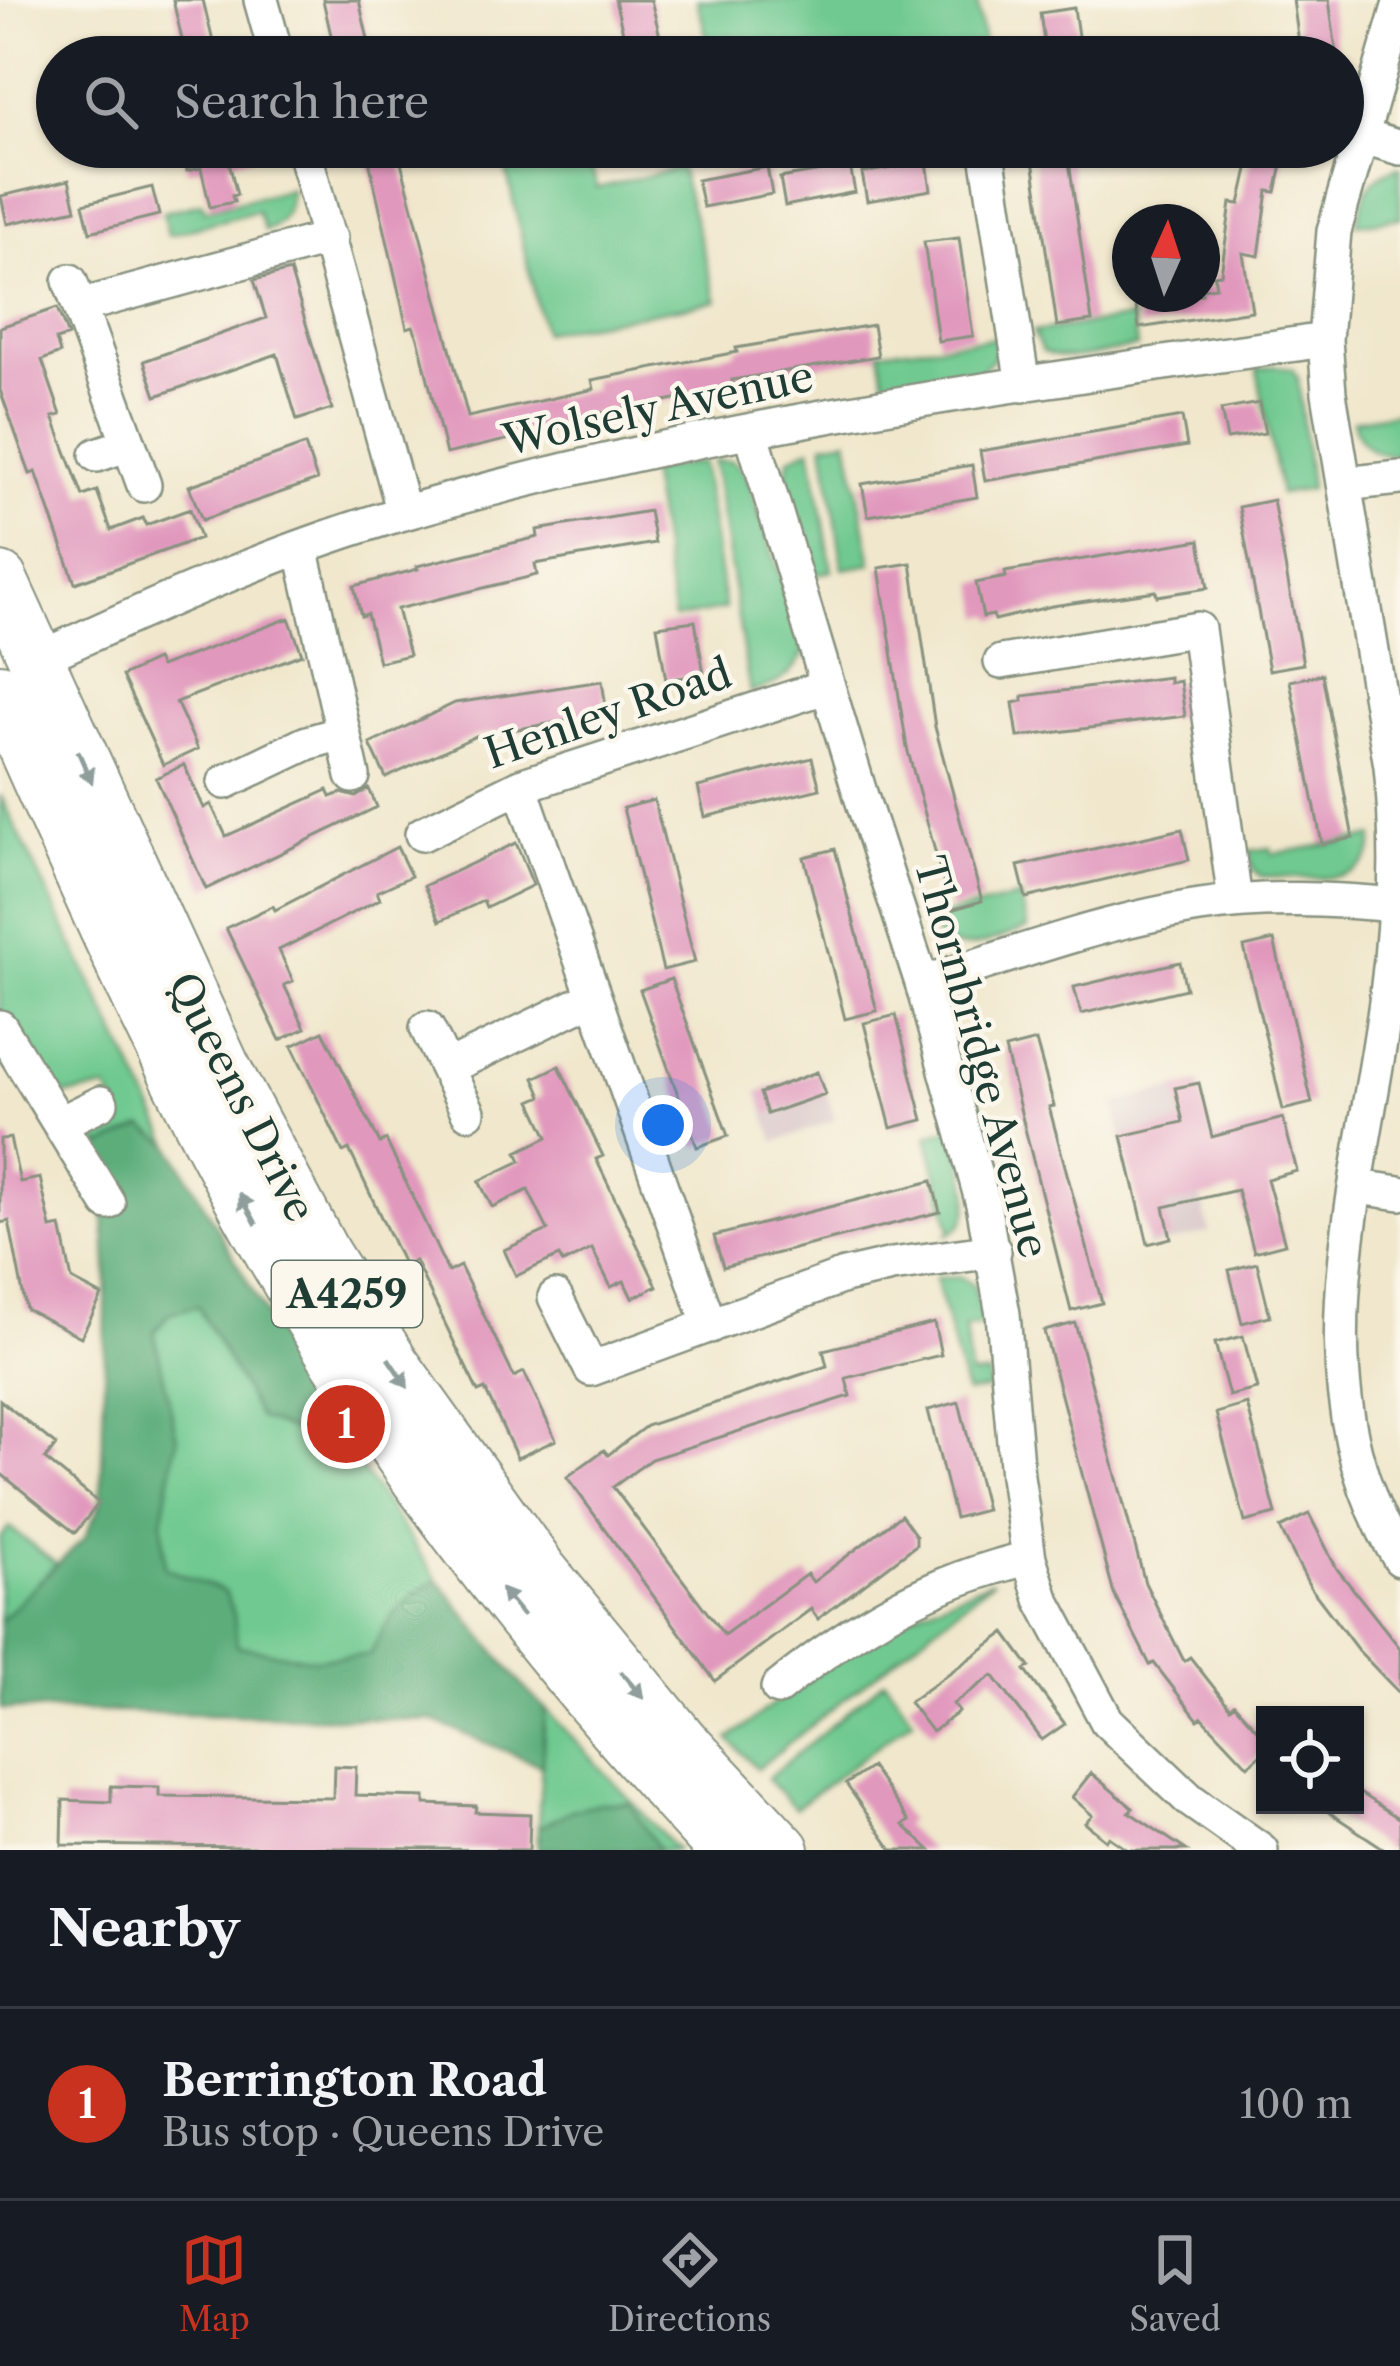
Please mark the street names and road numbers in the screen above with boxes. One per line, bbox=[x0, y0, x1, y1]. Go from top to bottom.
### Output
street label: Wolsely Avenue bbox=[497, 350, 818, 466]
street label: Henley Road bbox=[478, 647, 738, 779]
street label: Thornbridge Avenue bbox=[903, 851, 1061, 1263]
street label: Queens Drive bbox=[157, 964, 327, 1230]
road number: A4259 bbox=[272, 1261, 422, 1327]

